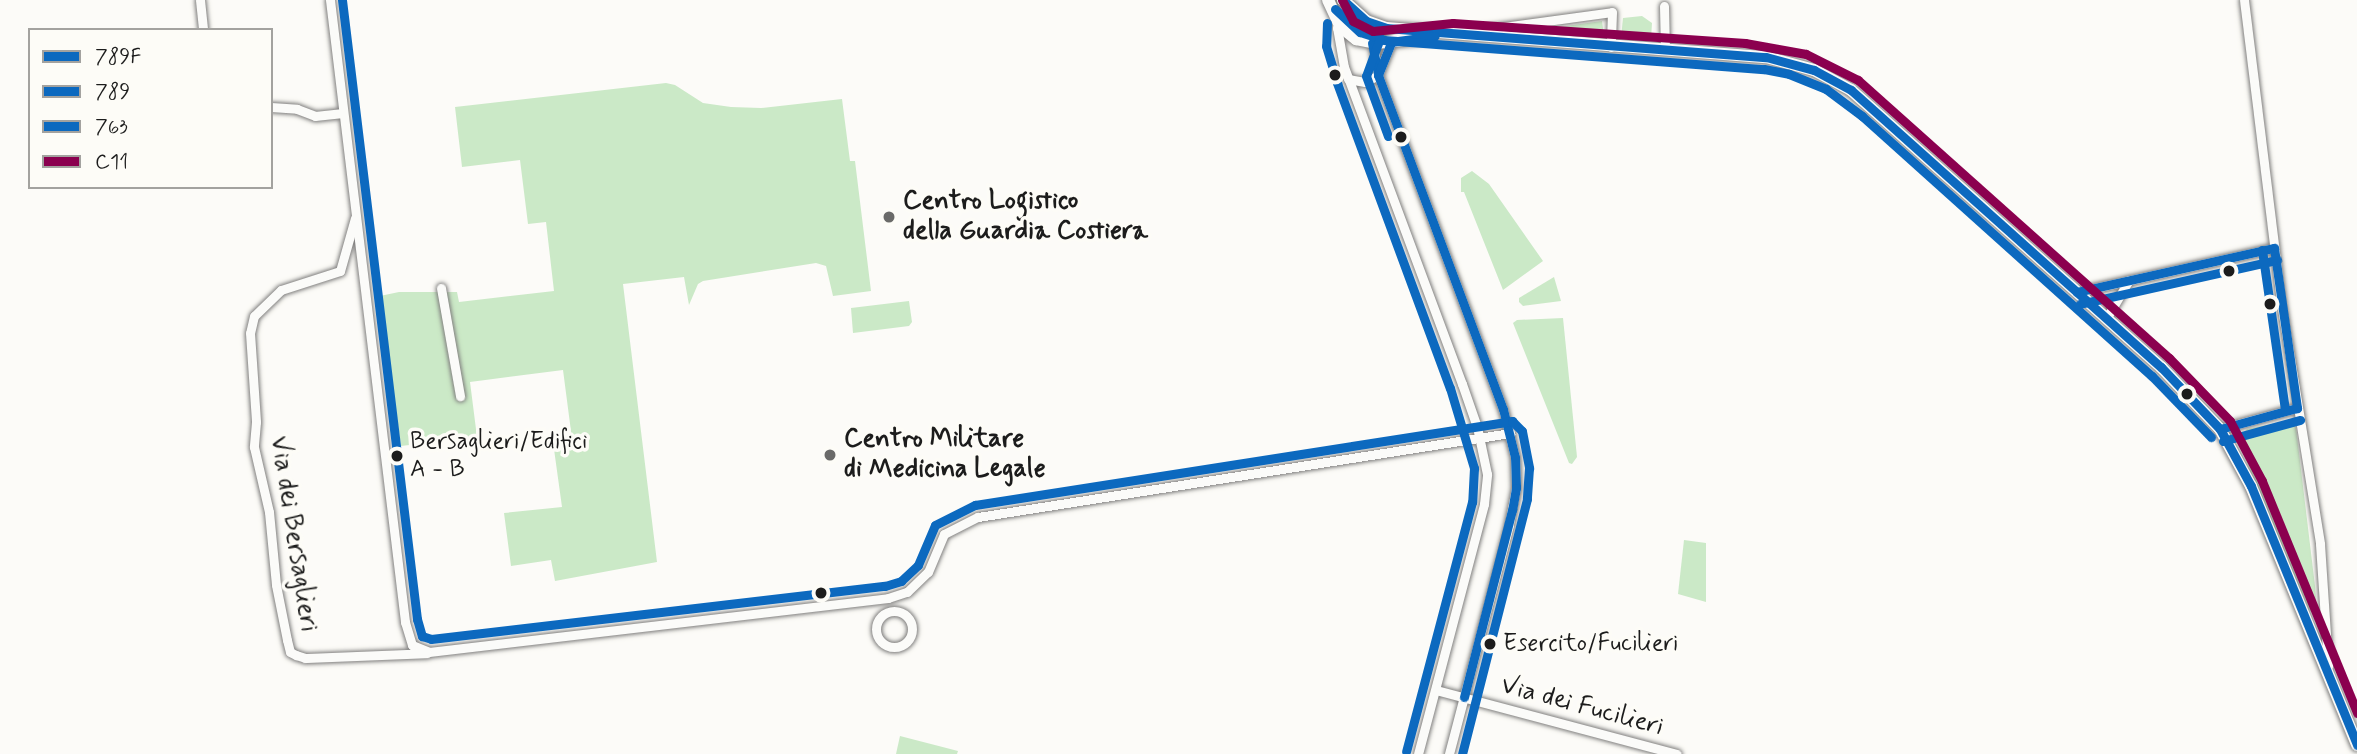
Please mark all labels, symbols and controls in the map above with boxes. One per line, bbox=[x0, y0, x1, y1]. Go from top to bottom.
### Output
legend bbox=[28, 28, 273, 189]
text: 789F bbox=[95, 43, 141, 71]
unlabelled marker bbox=[1328, 68, 1342, 82]
text: 789 bbox=[95, 78, 130, 106]
text: 763 bbox=[95, 113, 128, 141]
unlabelled marker bbox=[1394, 130, 1408, 144]
text: C11 bbox=[95, 148, 128, 176]
place label: Centro Logistico della Guardia Costiera bbox=[903, 186, 1143, 248]
marker: Centro Logistico della Guardia Costiera bbox=[881, 209, 897, 225]
unlabelled marker bbox=[2222, 264, 2236, 278]
unlabelled marker bbox=[2263, 297, 2277, 311]
unlabelled marker bbox=[2180, 387, 2194, 401]
place label: Centro Militare di Medicina Legale bbox=[844, 424, 1044, 486]
place label: Bersaglieri/Edifici A - B bbox=[410, 428, 587, 484]
street label: Via dei Bersaglieri bbox=[262, 434, 324, 634]
marker: Centro Militare di Medicina Legale bbox=[822, 447, 838, 463]
marker: Bersaglieri/Edifici A - B bbox=[390, 449, 404, 463]
unlabelled marker bbox=[814, 586, 828, 600]
place label: Esercito/Fucilieri bbox=[1503, 630, 1678, 658]
marker: Esercito/Fucilieri bbox=[1483, 637, 1497, 651]
street label: Via dei Fucilieri bbox=[1497, 670, 1667, 744]

